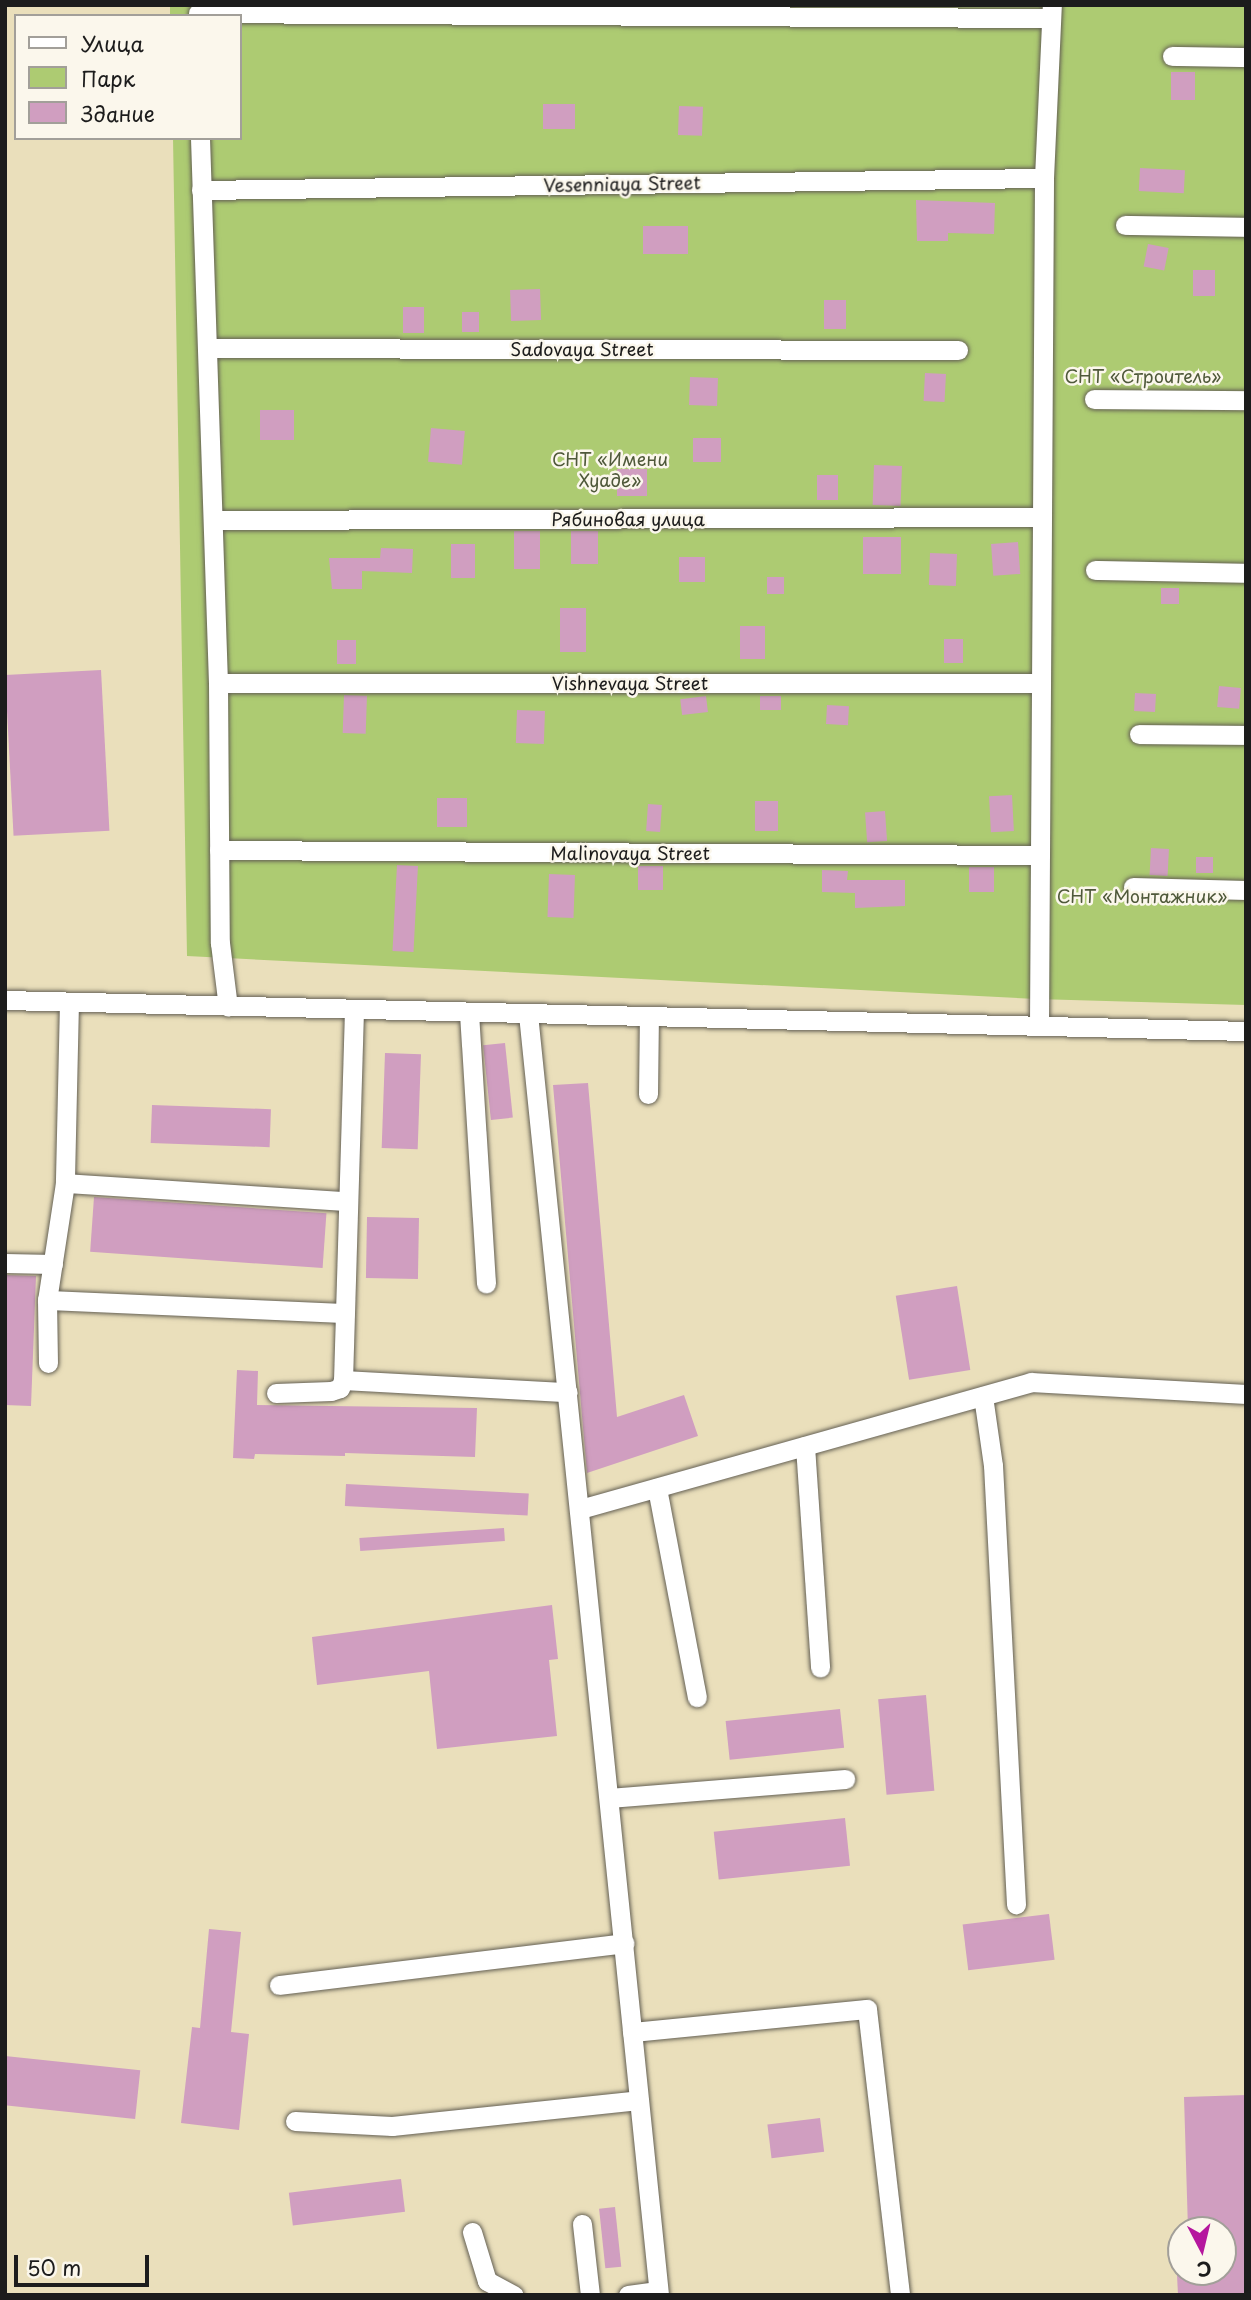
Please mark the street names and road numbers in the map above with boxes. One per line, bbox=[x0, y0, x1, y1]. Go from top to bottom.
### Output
street label: Vesenniaya Street bbox=[543, 172, 701, 196]
street label: Sadovaya Street bbox=[510, 338, 654, 360]
street label: Рябиновая улица bbox=[551, 508, 705, 530]
street label: Vishnevaya Street bbox=[551, 672, 709, 694]
street label: Malinovaya Street bbox=[550, 842, 710, 864]

